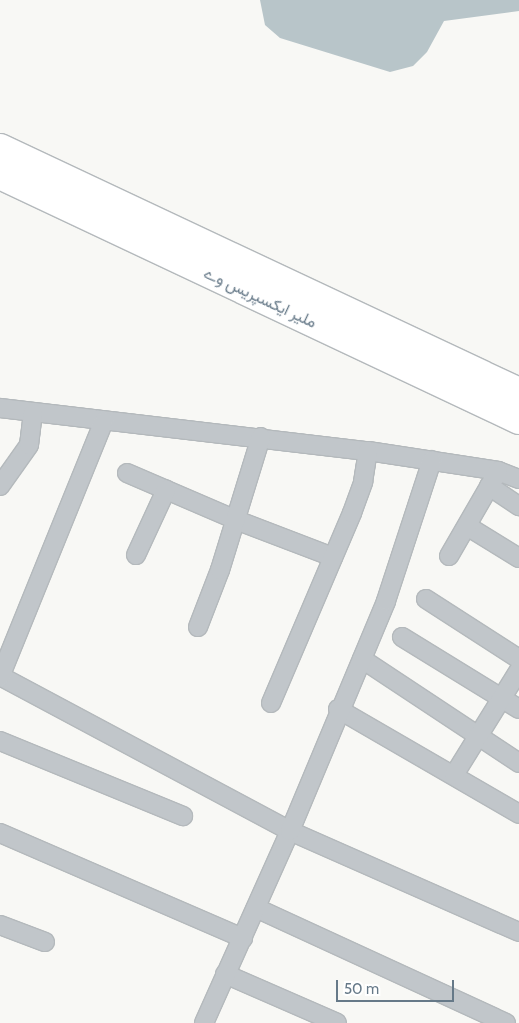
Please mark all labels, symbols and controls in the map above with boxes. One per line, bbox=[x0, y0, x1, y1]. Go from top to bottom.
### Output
street label: ملیر ایکسپریس وے bbox=[201, 263, 319, 333]
scale bar bbox=[339, 970, 456, 1002]
text: 50 m bbox=[344, 980, 379, 998]

